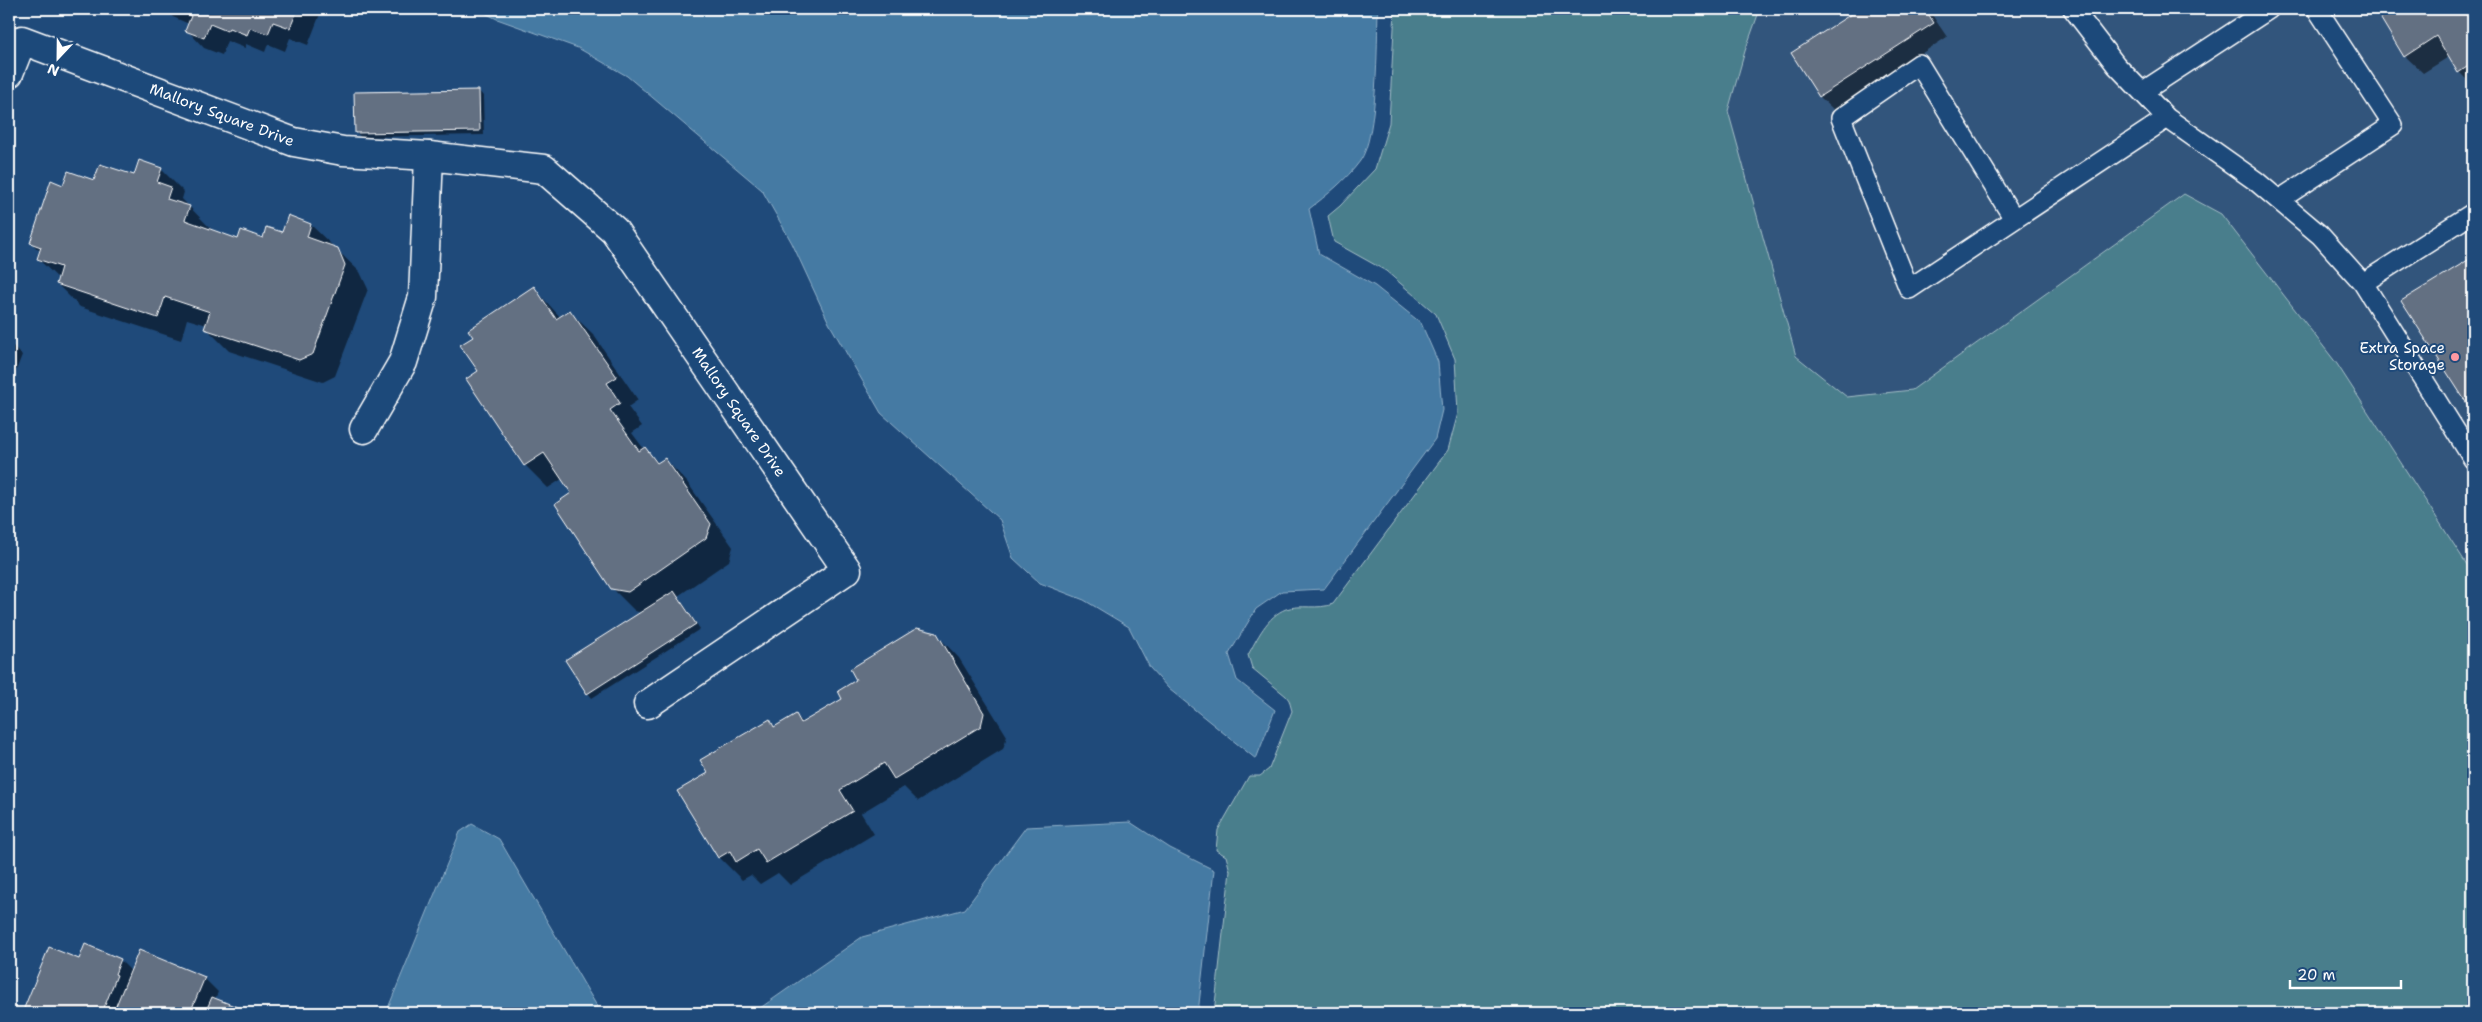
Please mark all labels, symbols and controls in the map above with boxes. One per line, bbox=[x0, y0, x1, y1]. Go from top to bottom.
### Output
north arrow bbox=[32, 32, 82, 82]
text: N bbox=[45, 60, 62, 80]
street label: Mallory Square Drive bbox=[147, 79, 297, 151]
place label: Extra Space Storage bbox=[2359, 338, 2445, 375]
street label: Mallory Square Drive bbox=[687, 343, 790, 481]
marker: Extra Space Storage bbox=[2449, 351, 2461, 363]
scale bar bbox=[2290, 957, 2401, 989]
text: 20 m bbox=[2297, 965, 2336, 985]

